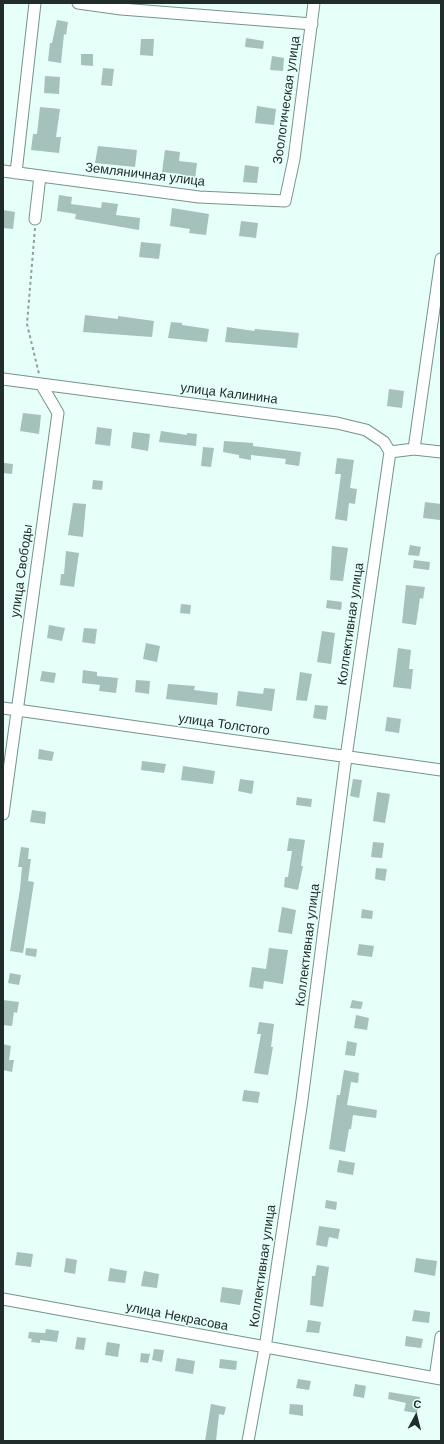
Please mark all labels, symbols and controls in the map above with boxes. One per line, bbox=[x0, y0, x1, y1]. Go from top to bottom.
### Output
street label: Зоологическая улица bbox=[270, 35, 304, 165]
street label: Земляничная улица bbox=[84, 160, 206, 190]
street label: улица Калинина bbox=[179, 380, 279, 408]
street label: улица Свободы bbox=[8, 523, 36, 619]
street label: Коллективная улица bbox=[335, 562, 367, 686]
street label: улица Толстого bbox=[177, 711, 271, 739]
street label: Коллективная улица bbox=[293, 883, 323, 1007]
street label: Коллективная улица bbox=[247, 1204, 279, 1328]
street label: улица Некрасова bbox=[124, 1299, 230, 1335]
north arrow bbox=[396, 1396, 436, 1436]
text: С bbox=[413, 1398, 422, 1411]

